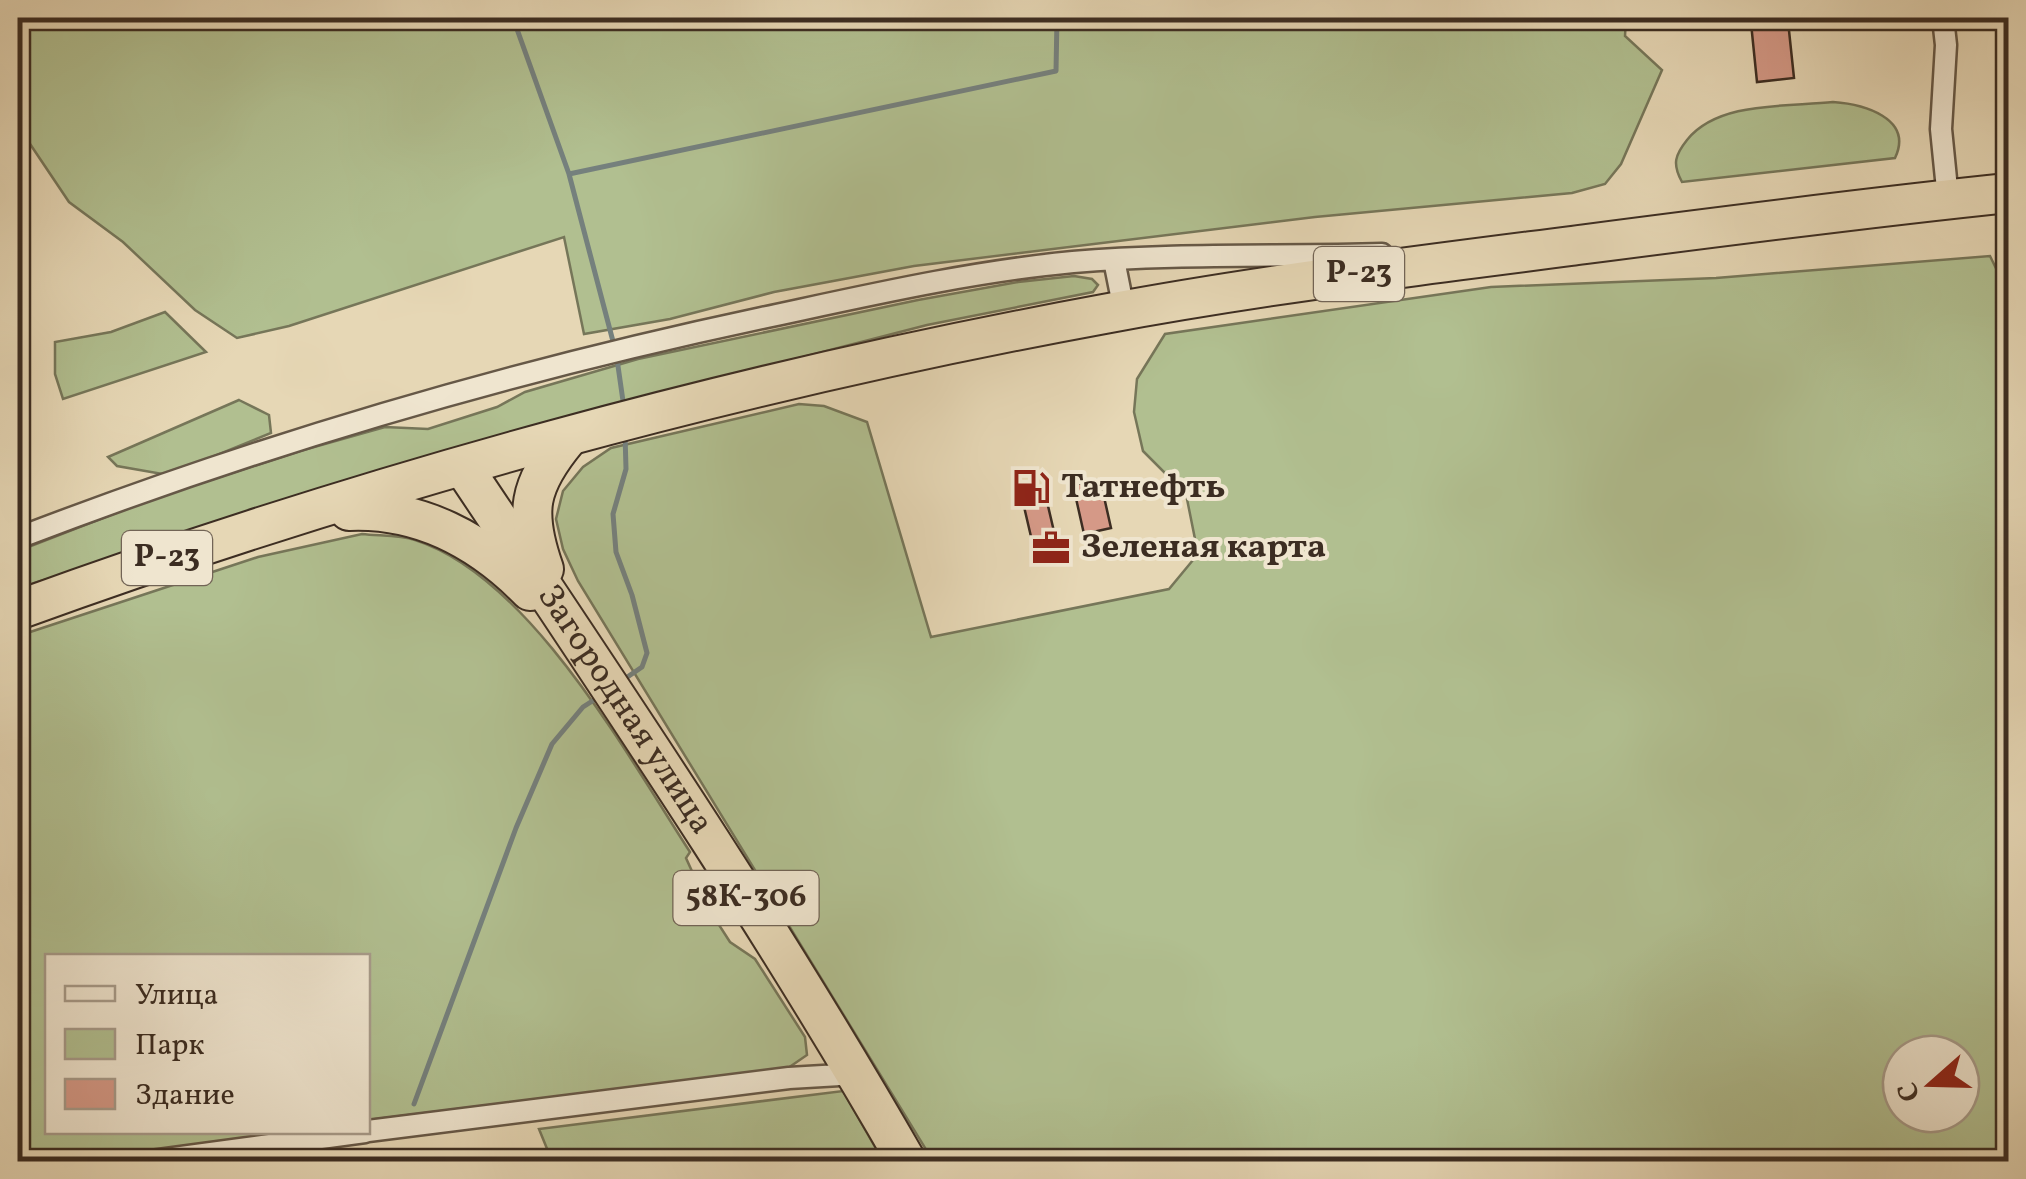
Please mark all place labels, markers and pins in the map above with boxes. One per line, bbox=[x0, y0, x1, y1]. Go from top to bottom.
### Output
place label: Татнефть bbox=[1061, 464, 1226, 512]
fuel station icon: Татнефть bbox=[1010, 467, 1052, 509]
place label: Зеленая карта bbox=[1081, 524, 1326, 572]
office icon: Зеленая карта bbox=[1030, 527, 1072, 569]

